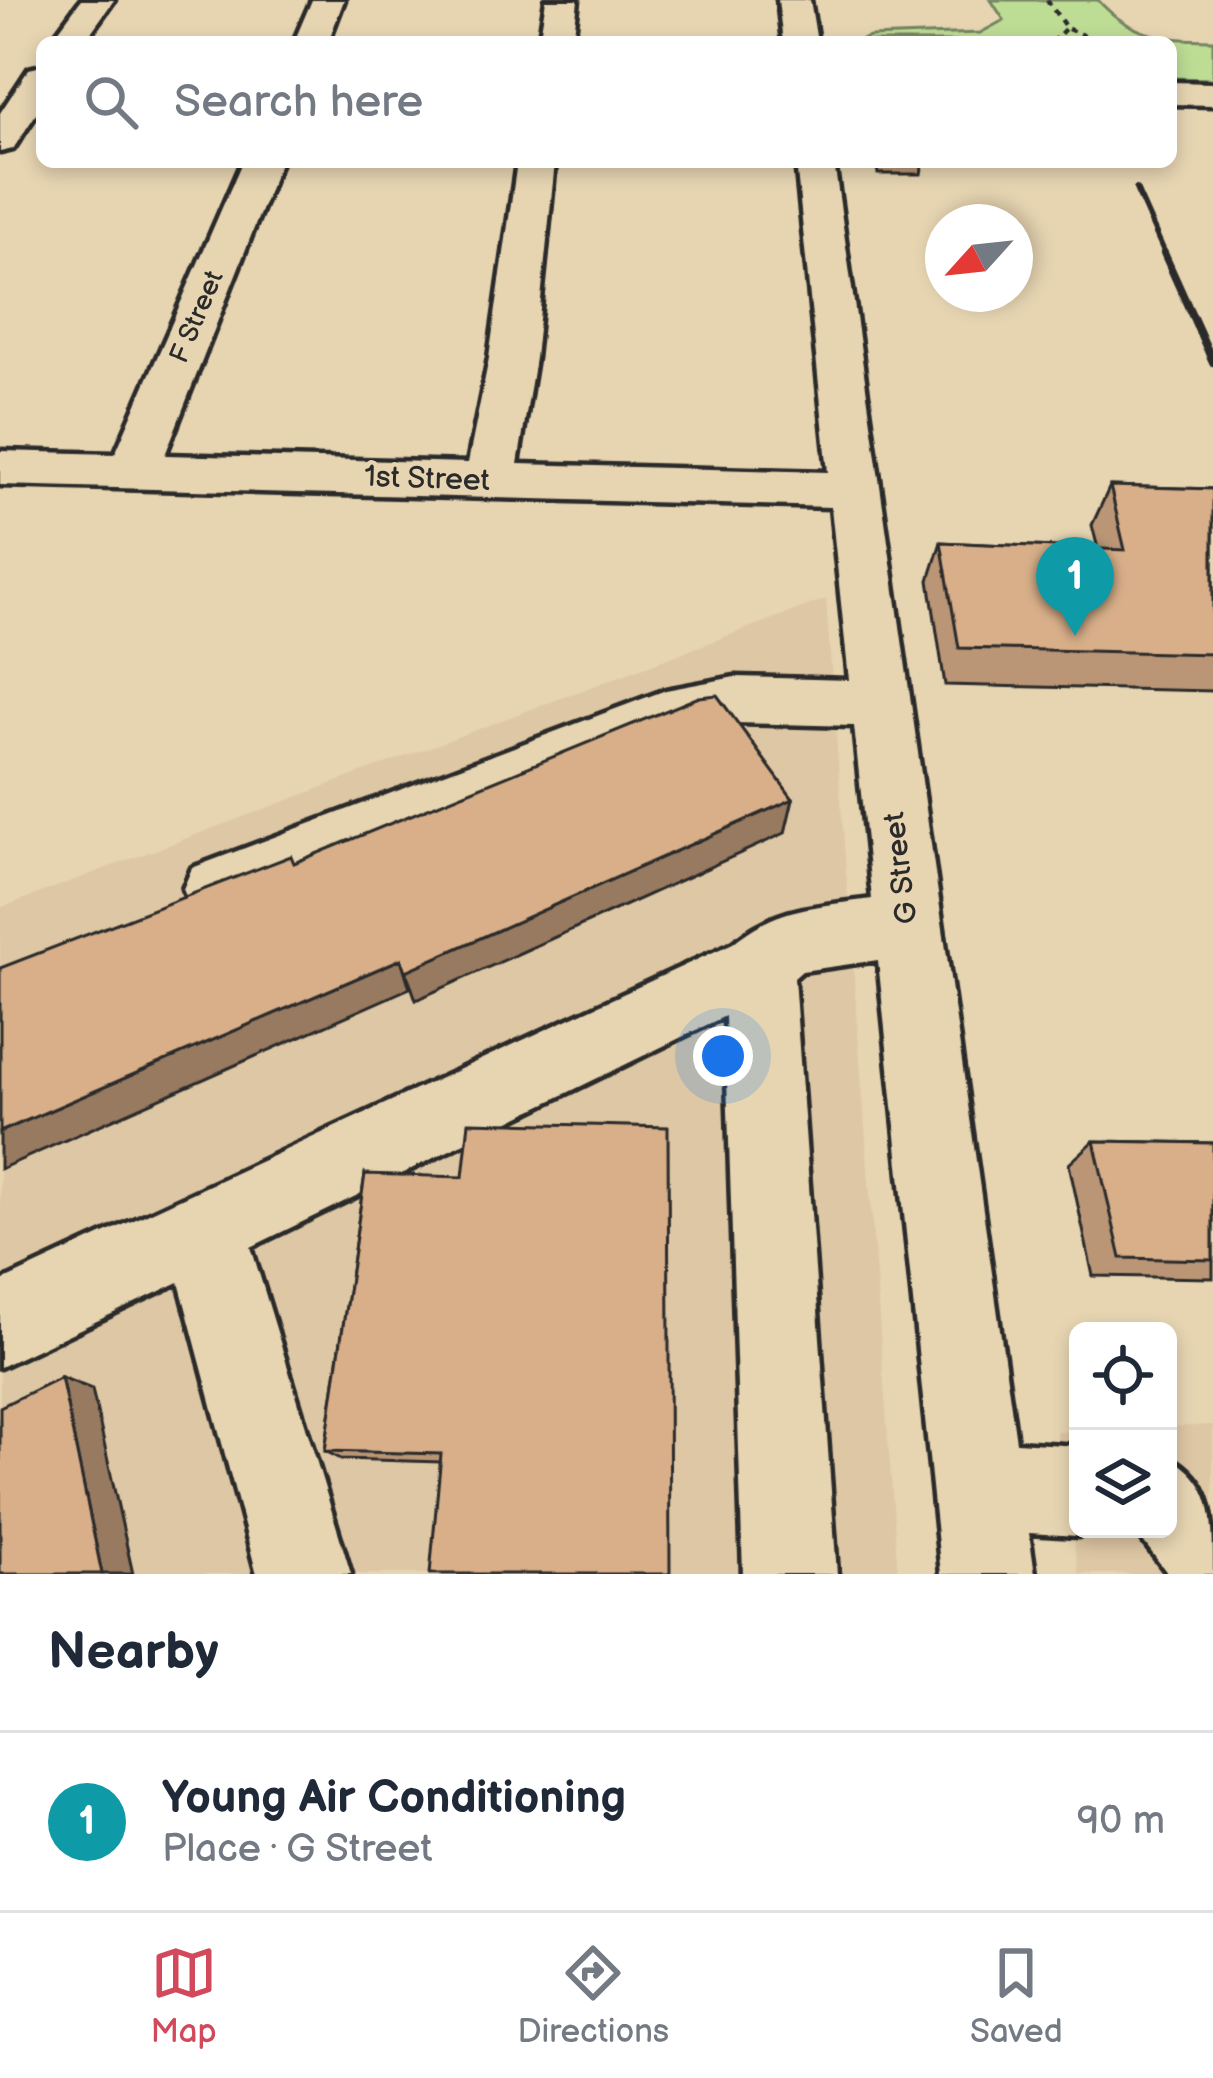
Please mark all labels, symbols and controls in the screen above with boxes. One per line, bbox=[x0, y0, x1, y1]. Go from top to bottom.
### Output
search box bbox=[36, 36, 1177, 168]
icon: search bbox=[78, 69, 144, 135]
text: Search here bbox=[174, 75, 423, 130]
north arrow bbox=[925, 204, 1033, 312]
street label: F Street bbox=[163, 265, 231, 368]
street label: 1st Street bbox=[364, 459, 490, 499]
pin: 1 bbox=[1036, 537, 1114, 636]
street label: G Street bbox=[876, 810, 926, 926]
your location bbox=[693, 1026, 753, 1086]
map controls bbox=[1069, 1322, 1177, 1538]
button: locate bbox=[1069, 1322, 1177, 1430]
button: layers bbox=[1069, 1430, 1177, 1538]
text: Nearby bbox=[48, 1622, 219, 1683]
text: Young Air Conditioning bbox=[162, 1771, 626, 1826]
text: 1 bbox=[79, 1798, 95, 1845]
text: 90 m bbox=[1077, 1798, 1165, 1845]
text: Place · G Street bbox=[162, 1826, 432, 1873]
tab: Map bbox=[150, 1940, 217, 2052]
tab: Directions bbox=[517, 1940, 669, 2052]
tab: Saved bbox=[970, 1940, 1063, 2052]

